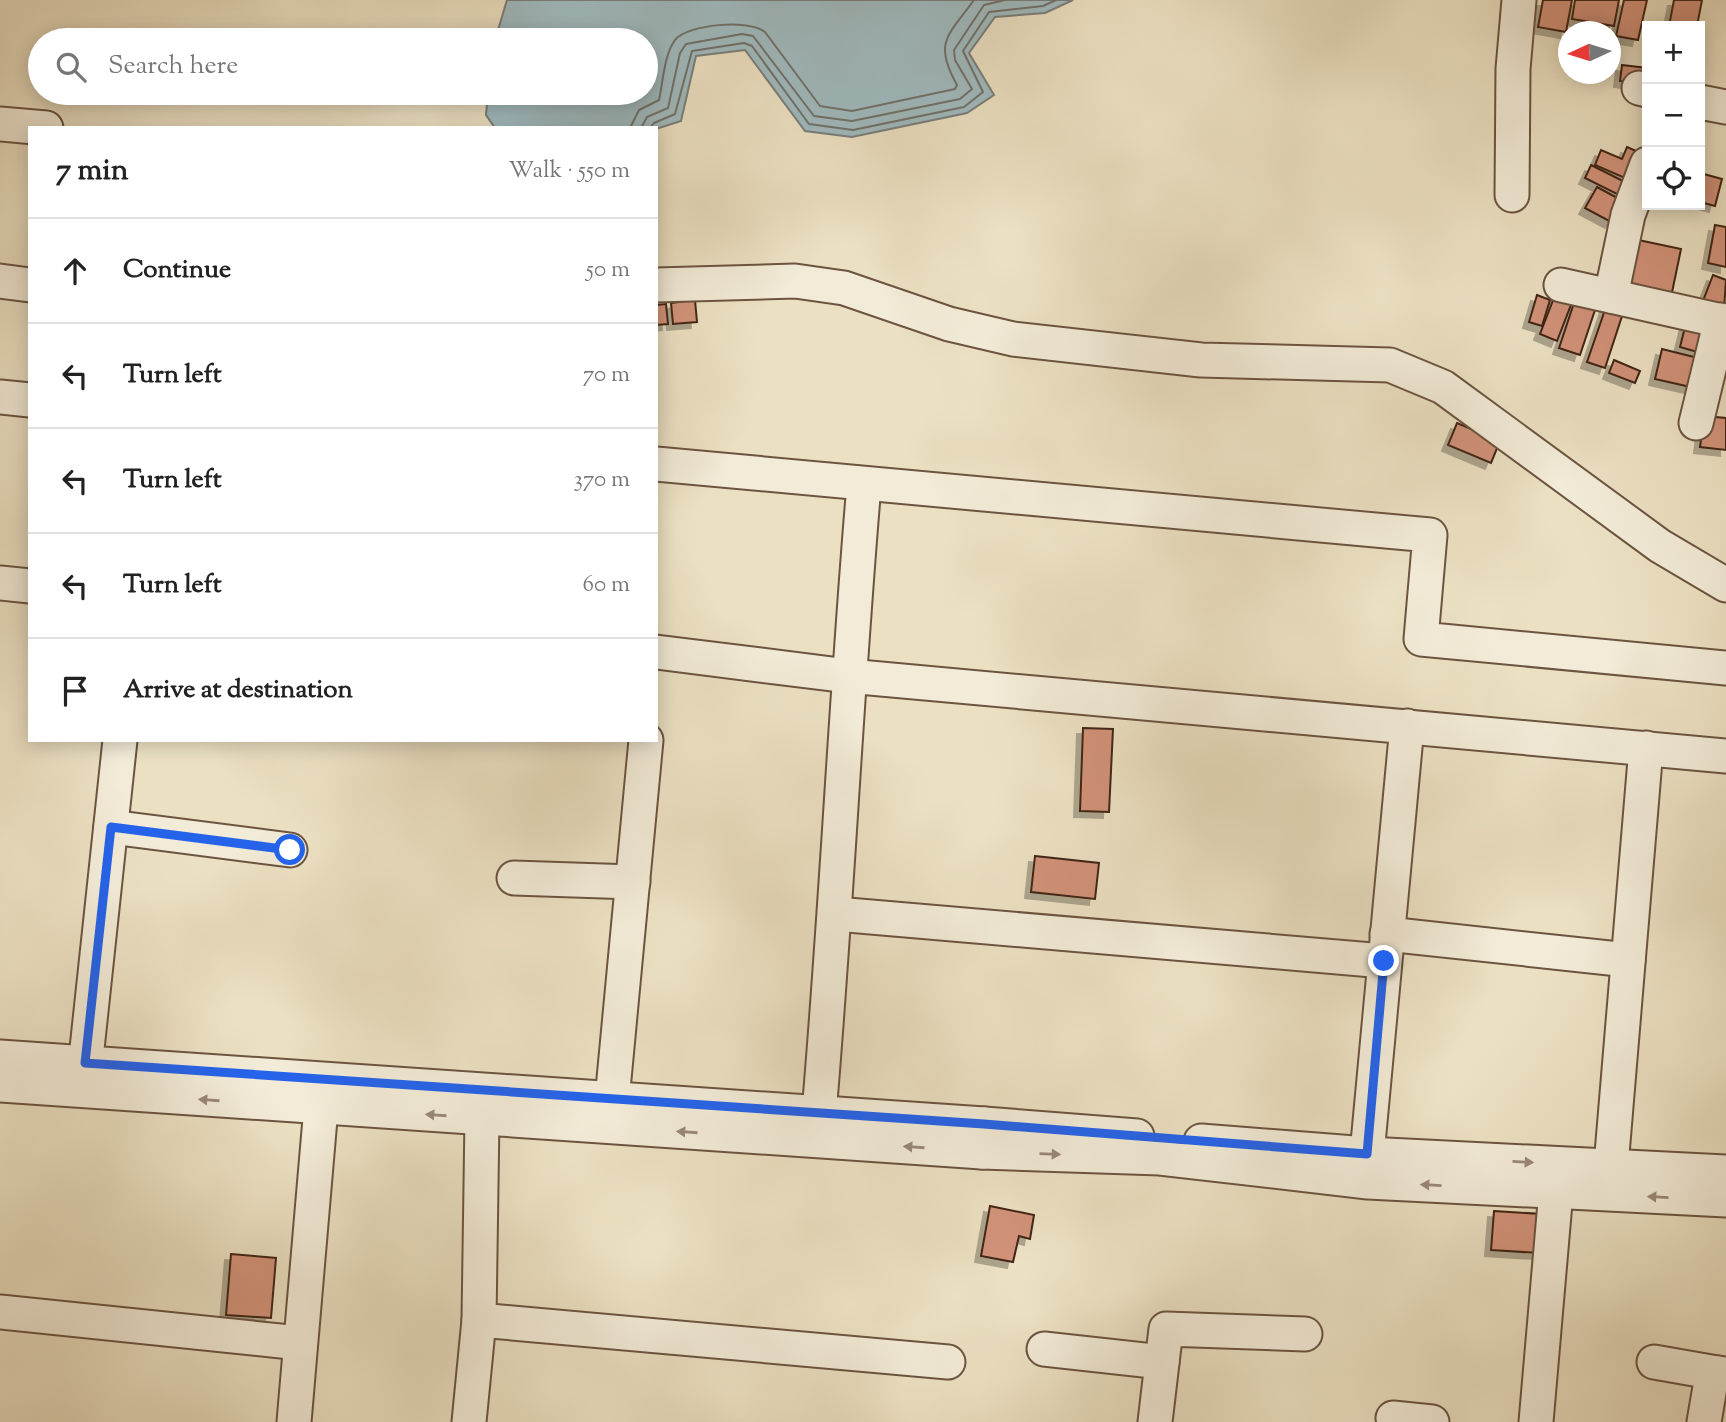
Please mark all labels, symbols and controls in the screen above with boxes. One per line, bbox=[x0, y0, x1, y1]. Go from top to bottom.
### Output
north arrow bbox=[1558, 21, 1621, 84]
map controls bbox=[1642, 21, 1705, 210]
button: + bbox=[1642, 21, 1705, 84]
search box bbox=[28, 28, 658, 105]
icon: search bbox=[52, 48, 90, 86]
text: Search here bbox=[108, 48, 238, 85]
button: − bbox=[1642, 84, 1705, 147]
button: locate bbox=[1642, 147, 1705, 210]
text: 7 min bbox=[56, 150, 128, 193]
text: Walk · 550 m bbox=[508, 155, 630, 188]
icon: ahead bbox=[56, 252, 94, 290]
text: Continue bbox=[123, 252, 231, 289]
text: 50 m bbox=[586, 254, 630, 287]
icon: left bbox=[56, 357, 94, 395]
text: Turn left bbox=[123, 357, 222, 394]
text: 70 m bbox=[583, 359, 630, 392]
icon: left bbox=[56, 462, 94, 500]
text: Turn left bbox=[123, 462, 222, 499]
text: 370 m bbox=[574, 464, 630, 497]
icon: left bbox=[56, 567, 94, 605]
text: Turn left bbox=[123, 567, 222, 604]
text: 60 m bbox=[582, 569, 630, 602]
icon: arrive bbox=[56, 672, 94, 710]
text: Arrive at destination bbox=[123, 672, 353, 709]
route start bbox=[274, 834, 305, 865]
route end bbox=[1368, 945, 1399, 976]
one-way arrow bbox=[197, 1094, 219, 1105]
one-way arrow bbox=[424, 1109, 446, 1120]
one-way arrow bbox=[676, 1126, 698, 1137]
one-way arrow bbox=[903, 1141, 925, 1152]
one-way arrow bbox=[1040, 1149, 1062, 1160]
one-way arrow bbox=[1512, 1156, 1534, 1167]
one-way arrow bbox=[1419, 1179, 1441, 1190]
one-way arrow bbox=[1647, 1191, 1669, 1202]

